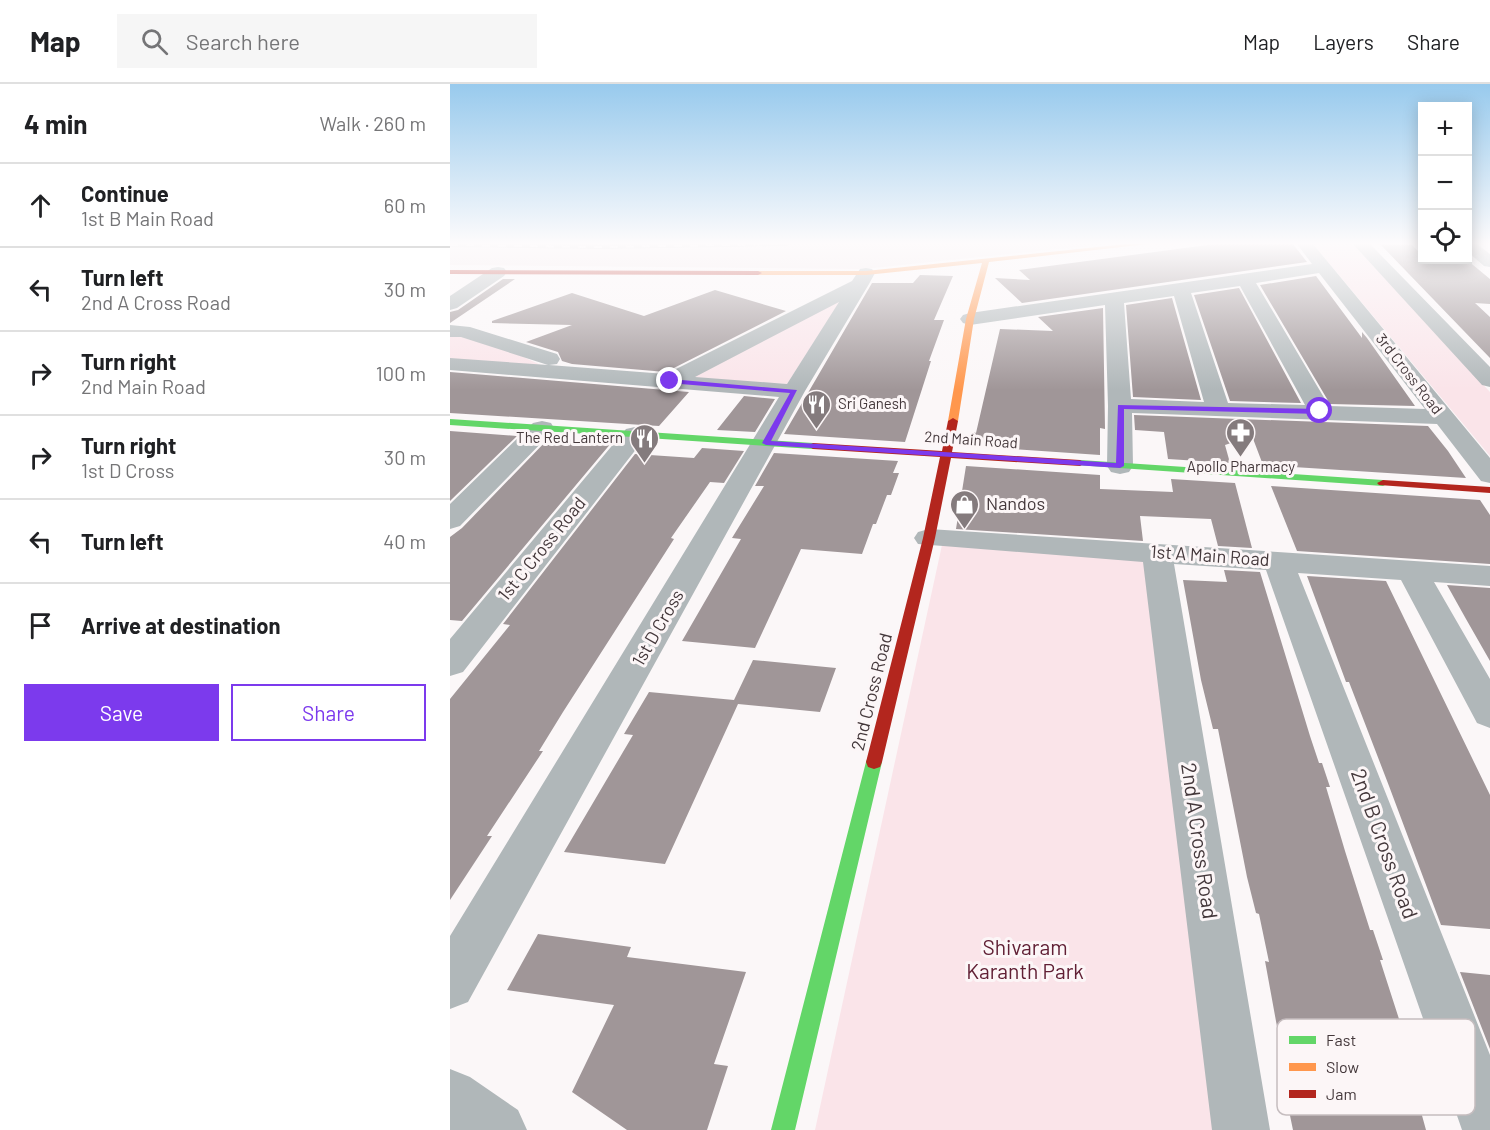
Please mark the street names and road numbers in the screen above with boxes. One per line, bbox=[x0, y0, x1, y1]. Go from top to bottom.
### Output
street label: 3rd Cross Road bbox=[1373, 329, 1447, 417]
street label: 2nd Main Road bbox=[924, 427, 1018, 451]
street label: 1st C Cross Road bbox=[493, 492, 590, 605]
street label: 1st A Main Road bbox=[1150, 540, 1270, 570]
street label: 1st D Cross bbox=[627, 586, 688, 669]
street label: 2nd Cross Road bbox=[846, 631, 896, 753]
street label: 2nd A Cross Road bbox=[1177, 761, 1224, 920]
street label: 2nd B Cross Road bbox=[1347, 765, 1424, 922]

